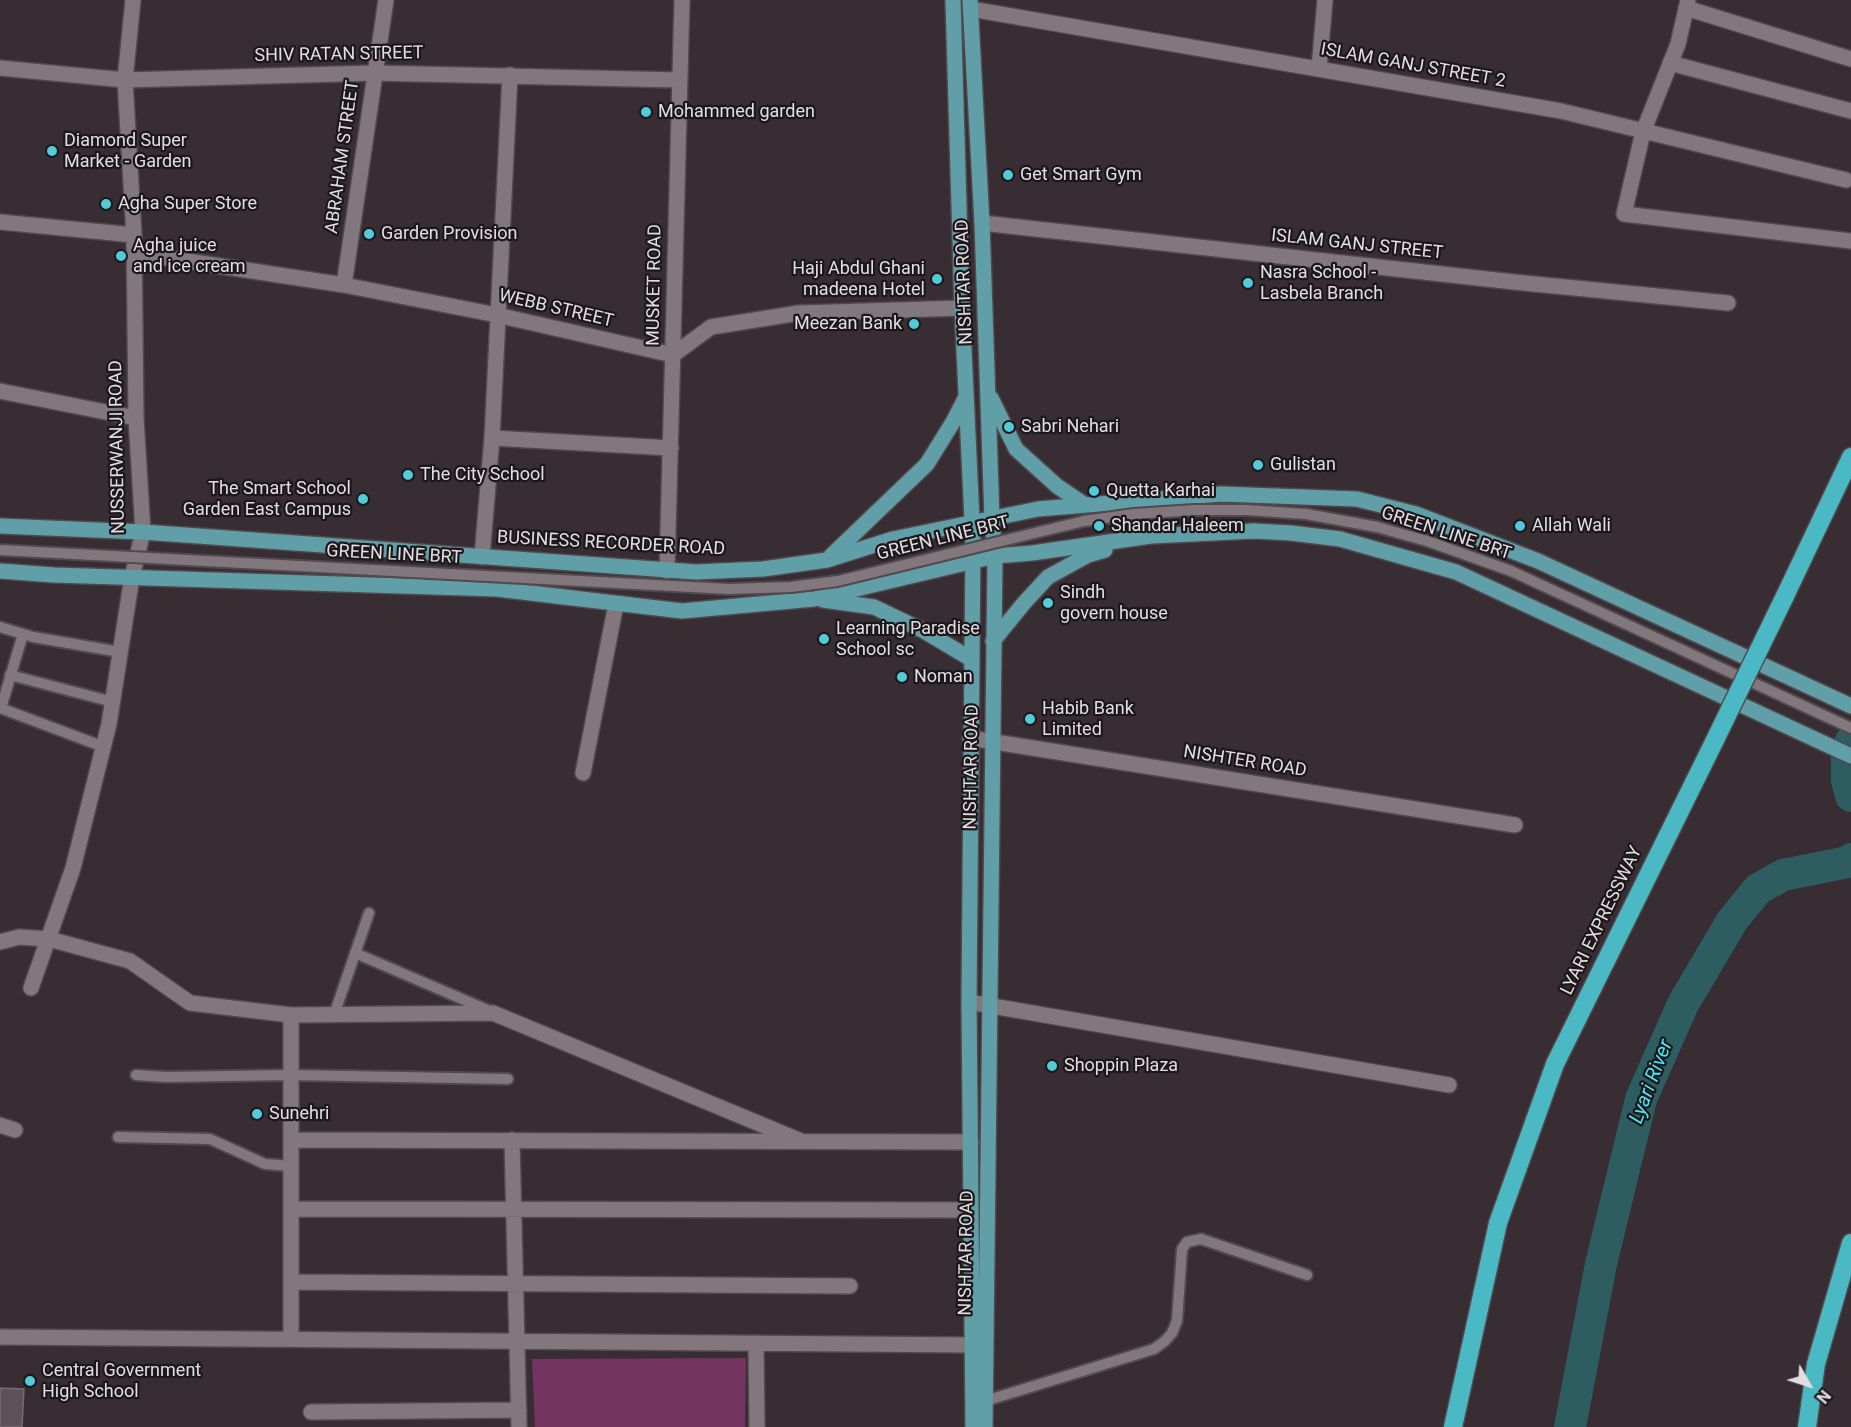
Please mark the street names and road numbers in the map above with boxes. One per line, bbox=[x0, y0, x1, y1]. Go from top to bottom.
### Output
street label: ISLAM GANJ STREET 2 bbox=[1319, 39, 1507, 93]
street label: SHIV RATAN STREET bbox=[254, 43, 424, 67]
street label: ABRAHAM STREET bbox=[322, 79, 364, 235]
street label: NISHTAR ROAD bbox=[952, 219, 978, 345]
street label: MUSKET ROAD bbox=[643, 224, 667, 346]
street label: ISLAM GANJ STREET bbox=[1270, 225, 1444, 265]
street label: WEBB STREET bbox=[497, 285, 615, 333]
street label: NUSSERWANJI ROAD bbox=[106, 360, 130, 534]
street label: GREEN LINE BRT bbox=[1378, 503, 1514, 565]
street label: GREEN LINE BRT bbox=[875, 512, 1011, 566]
street label: BUSINESS RECORDER ROAD bbox=[496, 527, 726, 561]
street label: GREEN LINE BRT bbox=[326, 541, 462, 569]
street label: NISHTAR ROAD bbox=[960, 704, 984, 830]
street label: NISHTER ROAD bbox=[1182, 742, 1308, 782]
street label: LYARI EXPRESSWAY bbox=[1557, 843, 1647, 999]
street label: NISHTAR ROAD bbox=[955, 1190, 979, 1316]

